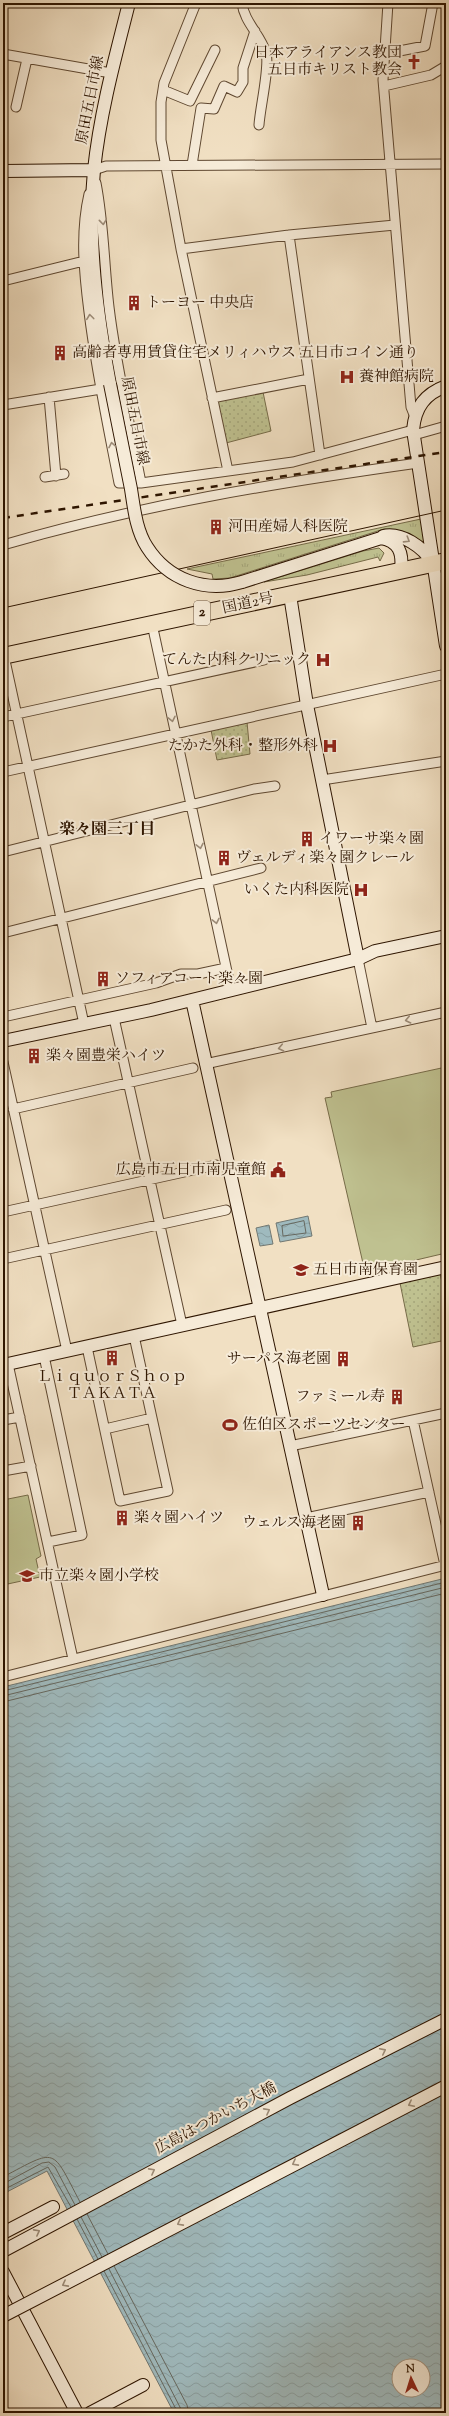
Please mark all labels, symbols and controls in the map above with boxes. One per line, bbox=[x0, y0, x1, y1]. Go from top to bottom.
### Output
place label: 日本アライアンス教団 五日市キリスト教会 bbox=[254, 43, 402, 81]
church icon: 日本アライアンス教団 五日市キリスト教会 bbox=[405, 53, 423, 71]
street label: 原田五日市線 bbox=[72, 54, 110, 146]
one-way arrow bbox=[98, 219, 107, 225]
place label: トーヨー 中央店 bbox=[146, 293, 254, 314]
building icon: トーヨー 中央店 bbox=[125, 294, 143, 312]
one-way arrow bbox=[86, 313, 95, 320]
place label: 高齢者専用賃貸住宅メリィハウス 五日市コイン通り bbox=[72, 343, 419, 364]
building icon: 高齢者専用賃貸住宅メリィハウス 五日市コイン通り bbox=[51, 344, 69, 362]
place label: 養神館病院 bbox=[359, 367, 434, 388]
hospital icon: 養神館病院 bbox=[338, 368, 356, 386]
street label: 原田五日市線 bbox=[115, 375, 153, 467]
one-way arrow bbox=[108, 441, 117, 448]
place label: 河田産婦人科医院 bbox=[228, 517, 348, 538]
building icon: 河田産婦人科医院 bbox=[207, 518, 225, 536]
one-way arrow bbox=[403, 536, 410, 543]
street label: 国道2号 bbox=[220, 588, 276, 620]
road number: 2 bbox=[194, 601, 210, 625]
place label: てんた内科クリニック bbox=[162, 650, 311, 671]
hospital icon: てんた内科クリニック bbox=[314, 651, 332, 669]
one-way arrow bbox=[168, 716, 176, 722]
place label: たかた外科・整形外科 bbox=[168, 736, 318, 757]
hospital icon: たかた外科・整形外科 bbox=[321, 737, 339, 755]
district label: 楽々園三丁目 bbox=[59, 819, 155, 842]
place label: イワーサ楽々園 bbox=[319, 829, 424, 850]
building icon: イワーサ楽々園 bbox=[298, 830, 316, 848]
one-way arrow bbox=[196, 843, 204, 849]
place label: ヴェルディ楽々園クレール bbox=[236, 848, 414, 869]
building icon: ヴェルディ楽々園クレール bbox=[215, 849, 233, 867]
place label: いくた内科医院 bbox=[244, 880, 349, 901]
hospital icon: いくた内科医院 bbox=[352, 881, 370, 899]
one-way arrow bbox=[212, 917, 220, 924]
place label: ソフィアコート楽々園 bbox=[115, 969, 263, 990]
building icon: ソフィアコート楽々園 bbox=[94, 970, 112, 988]
one-way arrow bbox=[405, 1015, 411, 1023]
one-way arrow bbox=[278, 1043, 284, 1051]
place label: 楽々園豊栄ハイツ bbox=[46, 1046, 166, 1067]
building icon: 楽々園豊栄ハイツ bbox=[25, 1047, 43, 1065]
place label: 広島市五日市南児童館 bbox=[116, 1160, 266, 1181]
public building icon: 広島市五日市南児童館 bbox=[269, 1161, 287, 1179]
place label: 五日市南保育園 bbox=[313, 1260, 418, 1281]
school or university icon: 五日市南保育園 bbox=[292, 1261, 310, 1279]
building icon: ＬｉｑｕｏｒＳｈｏｐ ＴＡＫＡＴＡ bbox=[103, 1349, 121, 1367]
place label: サーパス海老園 bbox=[227, 1349, 331, 1370]
building icon: サーパス海老園 bbox=[334, 1350, 352, 1368]
place label: ＬｉｑｕｏｒＳｈｏｐ ＴＡＫＡＴＡ bbox=[37, 1367, 187, 1405]
place label: ファミール寿 bbox=[296, 1387, 385, 1408]
building icon: ファミール寿 bbox=[388, 1388, 406, 1406]
place label: 佐伯区スポーツセンター bbox=[242, 1415, 406, 1436]
sports icon: 佐伯区スポーツセンター bbox=[221, 1416, 239, 1434]
place label: 楽々園ハイツ bbox=[134, 1508, 224, 1529]
building icon: 楽々園ハイツ bbox=[113, 1509, 131, 1527]
place label: ウェルス海老園 bbox=[242, 1513, 346, 1534]
building icon: ウェルス海老園 bbox=[349, 1514, 367, 1532]
place label: 市立楽々園小学校 bbox=[39, 1566, 159, 1587]
school or university icon: 市立楽々園小学校 bbox=[18, 1567, 36, 1585]
one-way arrow bbox=[378, 2048, 386, 2056]
street label: 広島はつかいち大橋 bbox=[151, 2078, 281, 2160]
one-way arrow bbox=[408, 2099, 415, 2106]
one-way arrow bbox=[263, 2108, 270, 2115]
one-way arrow bbox=[292, 2158, 300, 2165]
one-way arrow bbox=[148, 2169, 155, 2176]
one-way arrow bbox=[177, 2219, 185, 2226]
one-way arrow bbox=[33, 2230, 41, 2237]
one-way arrow bbox=[62, 2279, 70, 2286]
north arrow bbox=[391, 2358, 431, 2398]
text: N bbox=[404, 2361, 416, 2377]

